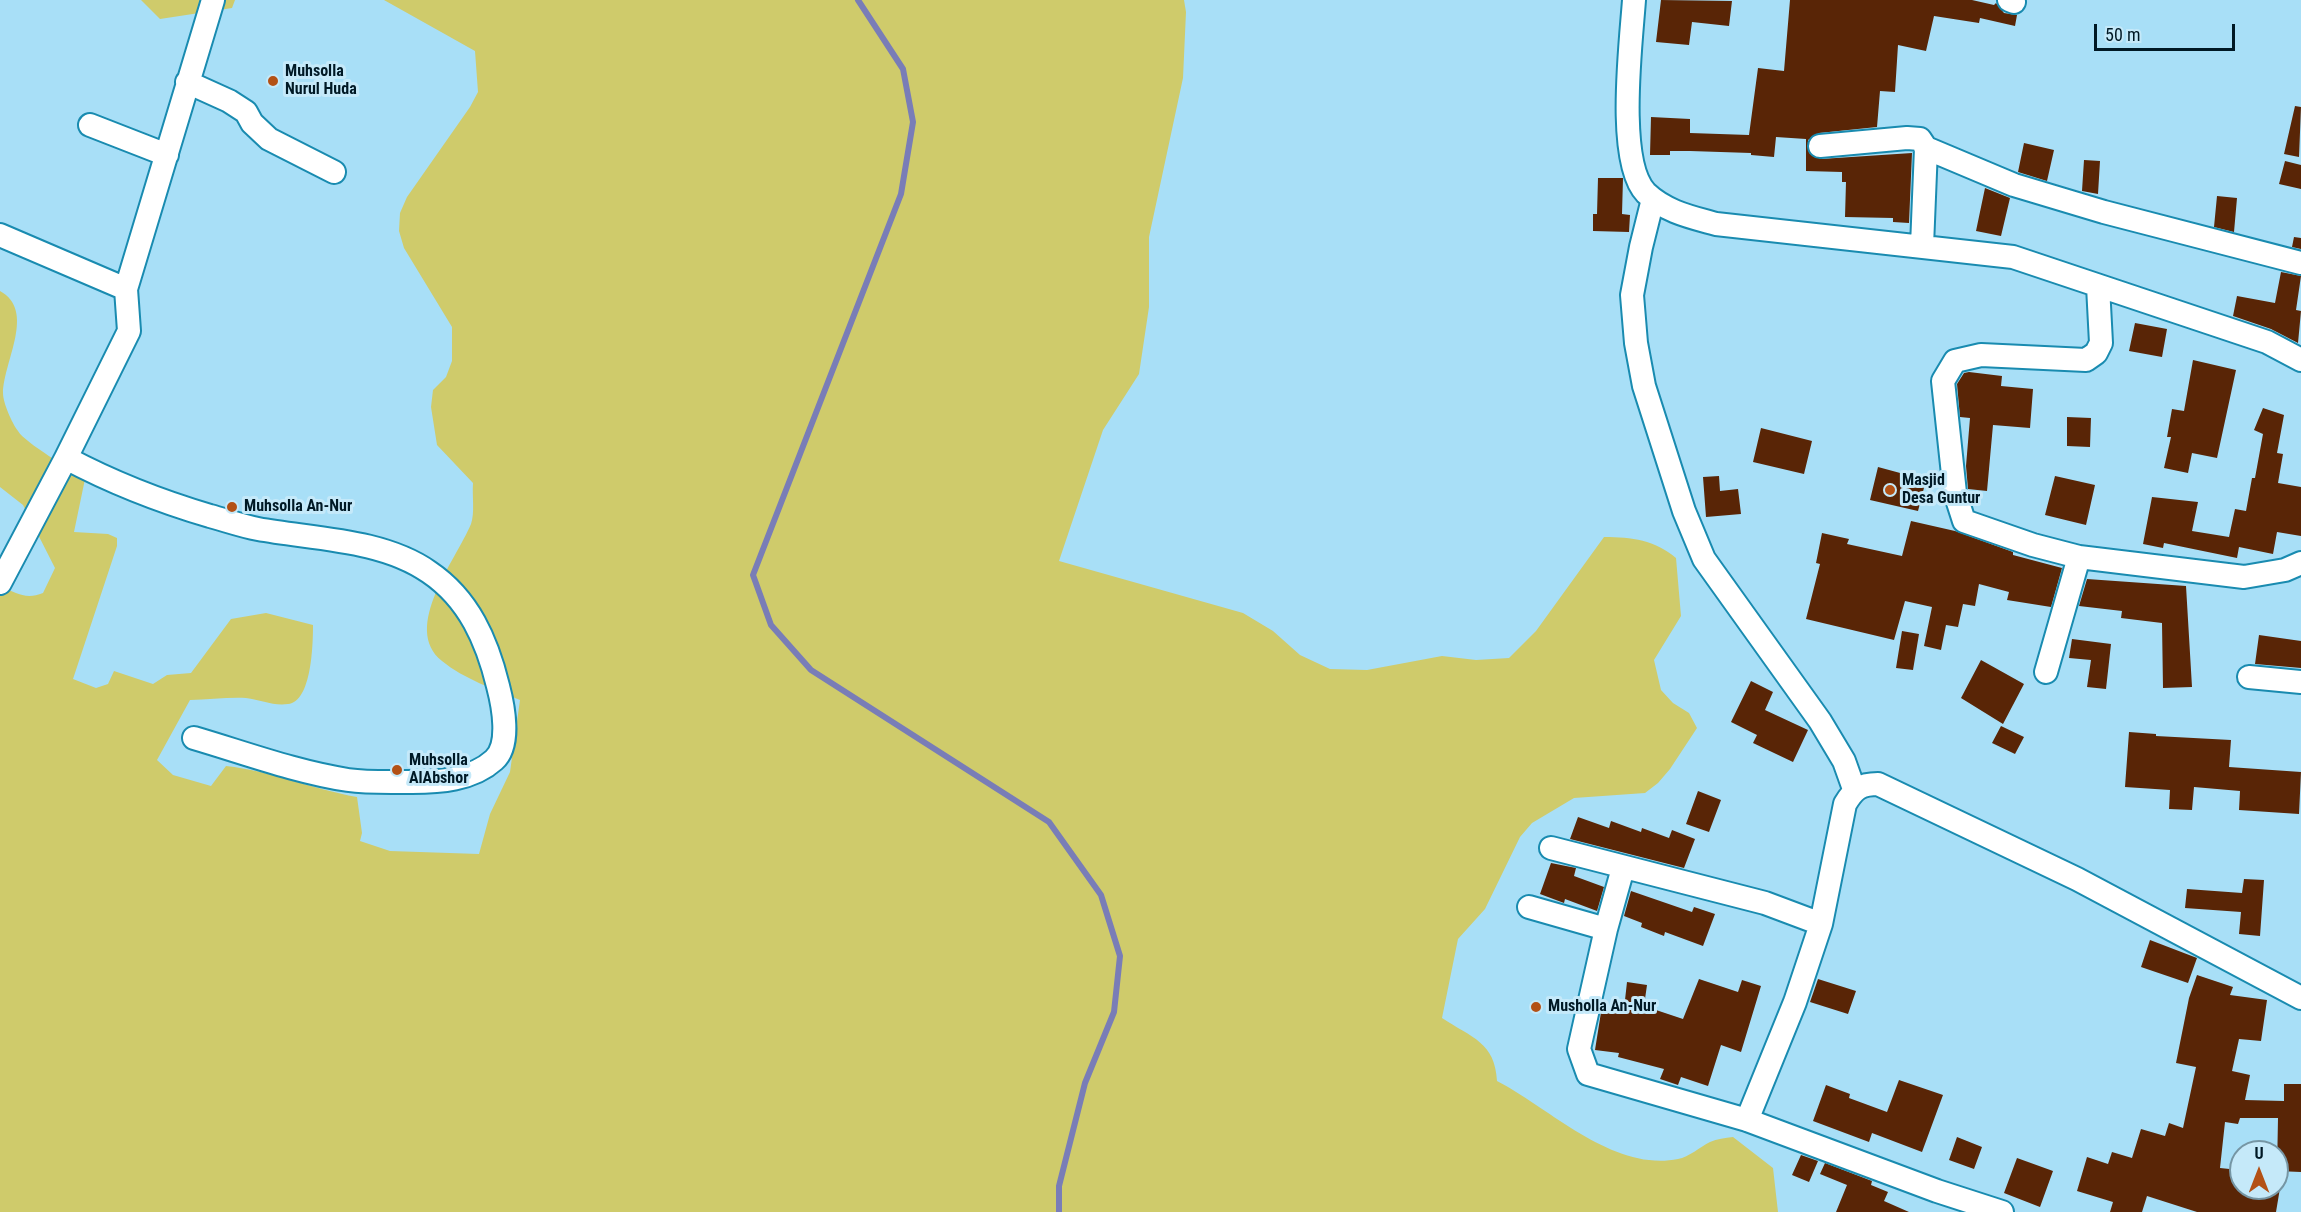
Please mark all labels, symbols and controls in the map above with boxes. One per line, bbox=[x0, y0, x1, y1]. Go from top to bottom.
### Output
scale bar bbox=[2097, 12, 2238, 50]
text: 50 m bbox=[2105, 24, 2140, 45]
place label: Muhsolla Nurul Huda bbox=[285, 62, 357, 100]
marker: Muhsolla Nurul Huda bbox=[266, 74, 280, 88]
place label: Masjid Desa Guntur bbox=[1902, 471, 1980, 509]
marker: Masjid Desa Guntur bbox=[1883, 483, 1897, 497]
place label: Muhsolla An-Nur bbox=[244, 497, 352, 517]
marker: Muhsolla An-Nur bbox=[225, 500, 239, 514]
place label: Muhsolla AlAbshor bbox=[409, 751, 468, 789]
marker: Muhsolla AlAbshor bbox=[390, 763, 404, 777]
place label: Musholla An-Nur bbox=[1548, 997, 1656, 1017]
marker: Musholla An-Nur bbox=[1529, 1000, 1543, 1014]
north arrow bbox=[2229, 1140, 2289, 1200]
text: U bbox=[2254, 1144, 2264, 1163]

